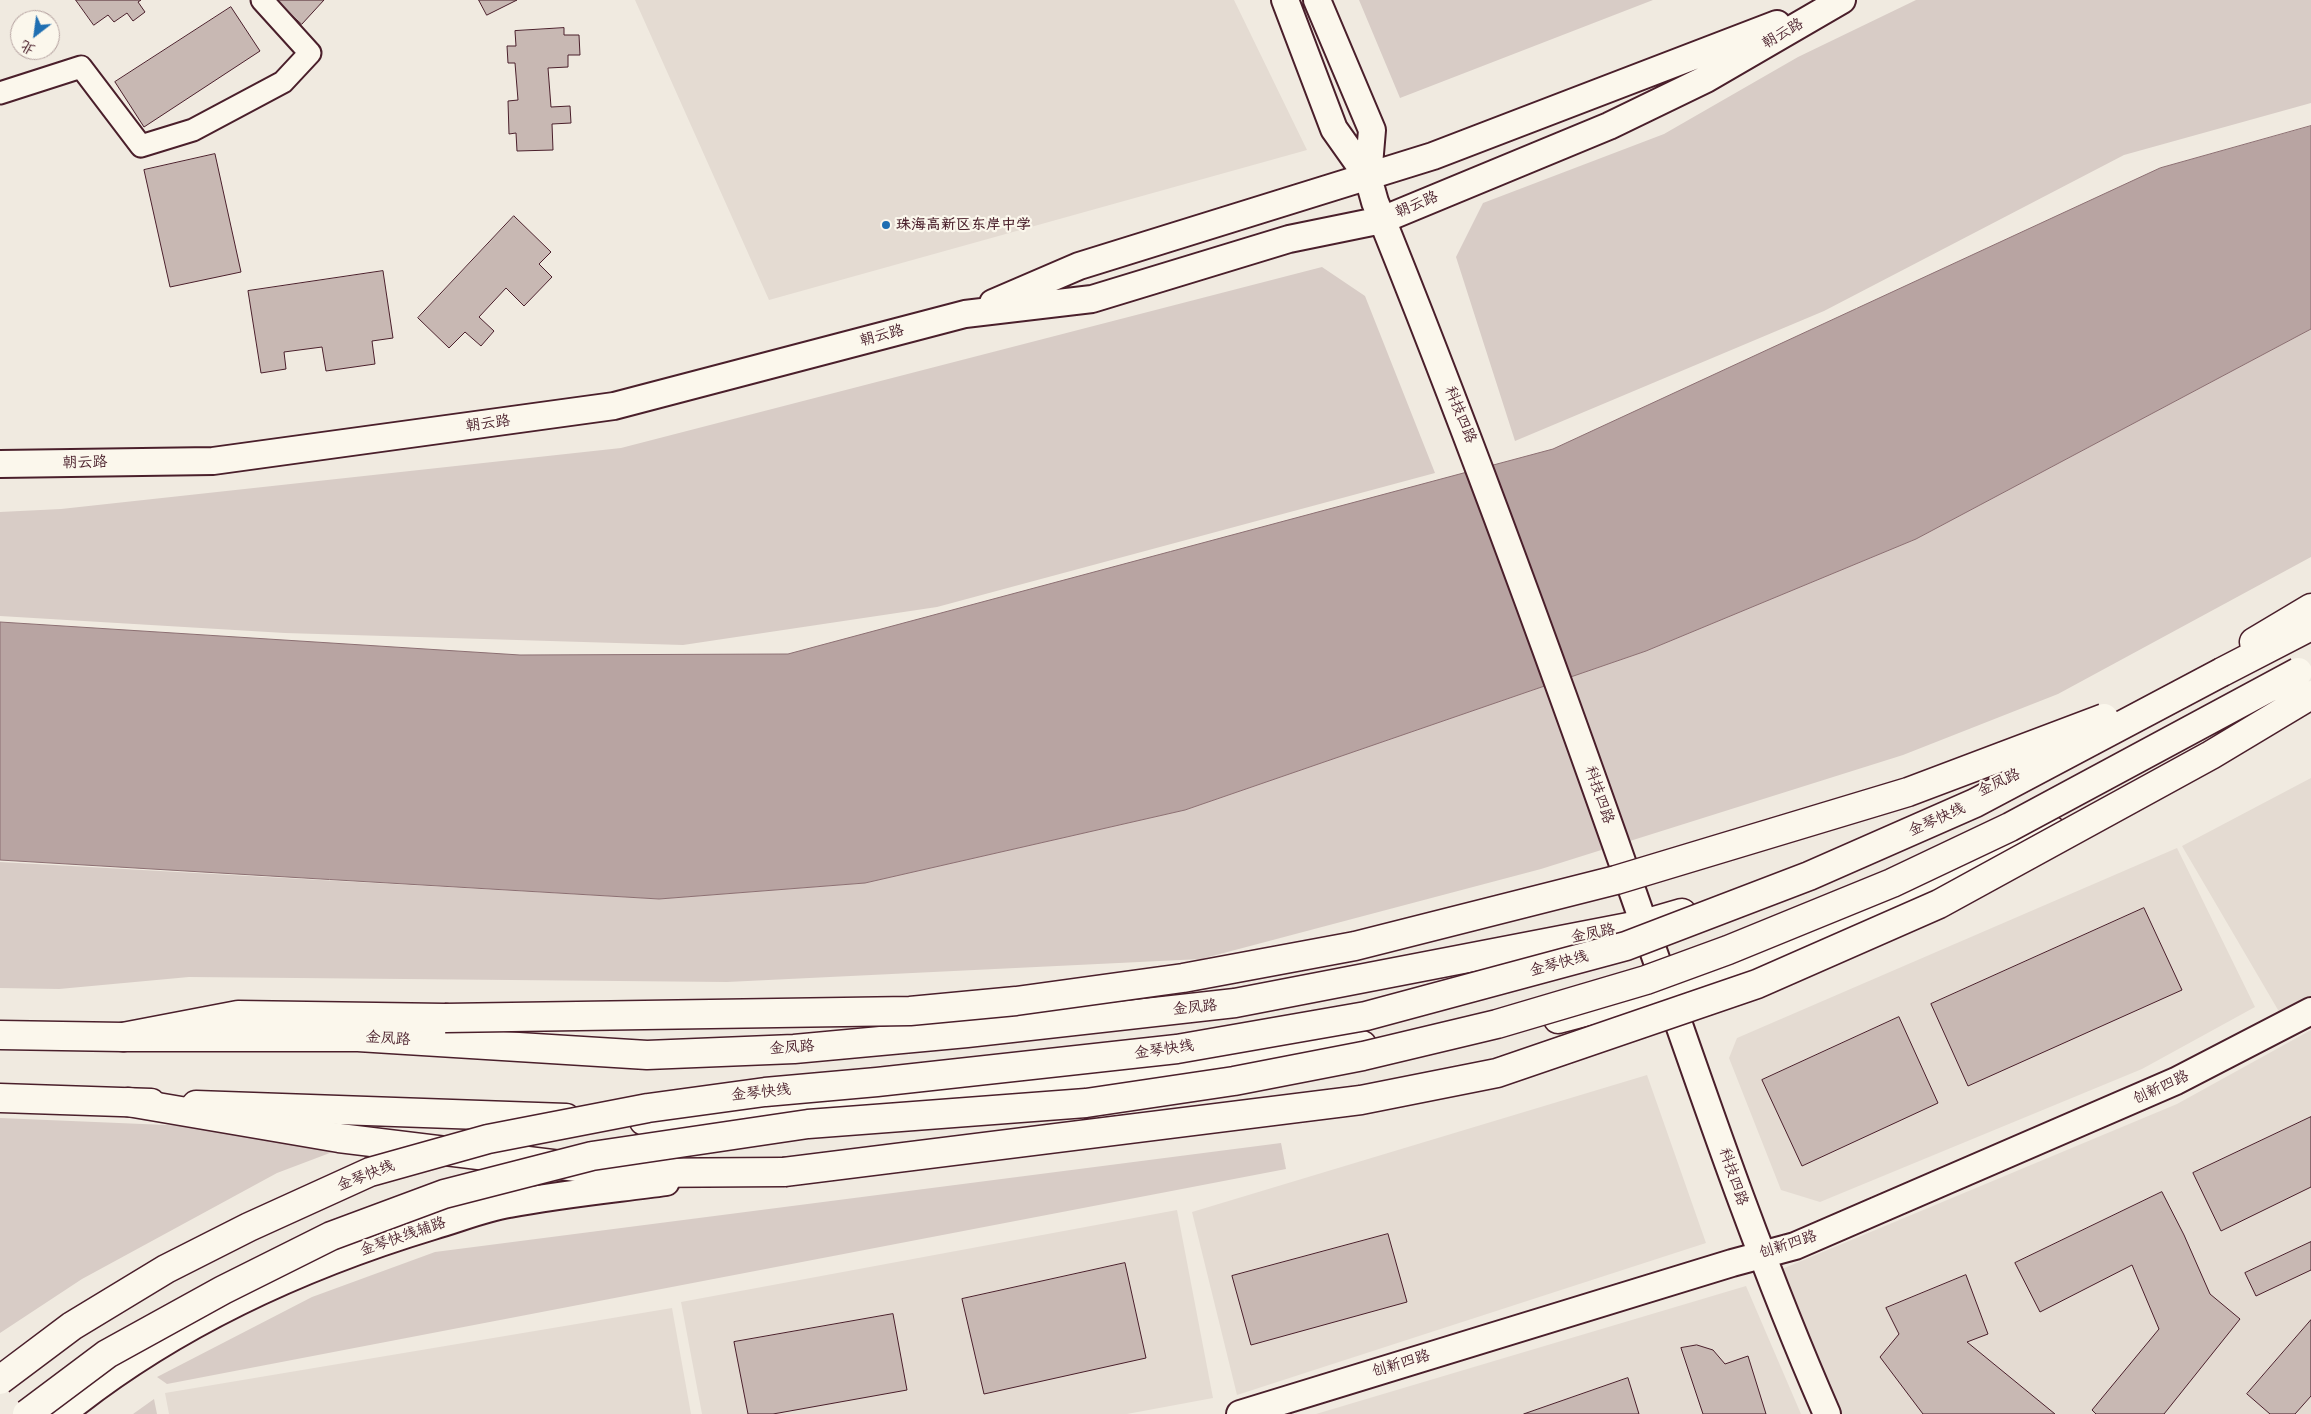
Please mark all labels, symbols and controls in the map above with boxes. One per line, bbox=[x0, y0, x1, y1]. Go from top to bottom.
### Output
north arrow bbox=[10, 10, 60, 60]
street label: 朝云路 bbox=[1759, 15, 1807, 53]
text: 北 bbox=[17, 37, 38, 58]
street label: 朝云路 bbox=[1393, 188, 1441, 222]
place label: 珠海高新区东岸中学 bbox=[896, 216, 1031, 234]
marker: 珠海高新区东岸中学 bbox=[880, 219, 892, 231]
street label: 朝云路 bbox=[858, 321, 906, 351]
street label: 科技四路 bbox=[1440, 384, 1480, 446]
street label: 朝云路 bbox=[464, 412, 512, 436]
street label: 朝云路 bbox=[62, 454, 108, 472]
street label: 科技四路 bbox=[1581, 764, 1617, 826]
street label: 金凤路 bbox=[1975, 765, 2023, 801]
street label: 金琴快线 bbox=[1906, 800, 1968, 840]
street label: 金凤路 bbox=[1569, 921, 1617, 947]
street label: 金琴快线 bbox=[1528, 948, 1590, 980]
street label: 金凤路 bbox=[1172, 997, 1218, 1019]
street label: 金凤路 bbox=[365, 1028, 411, 1050]
street label: 金凤路 bbox=[769, 1037, 815, 1059]
street label: 金琴快线 bbox=[1133, 1037, 1195, 1063]
street label: 创新四路 bbox=[2130, 1067, 2192, 1109]
street label: 金琴快线 bbox=[730, 1081, 792, 1105]
street label: 科技四路 bbox=[1715, 1146, 1751, 1208]
street label: 金琴快线 bbox=[335, 1157, 397, 1195]
street label: 金琴快线辅路 bbox=[358, 1214, 448, 1260]
street label: 创新四路 bbox=[1757, 1227, 1819, 1263]
street label: 创新四路 bbox=[1370, 1347, 1432, 1381]

